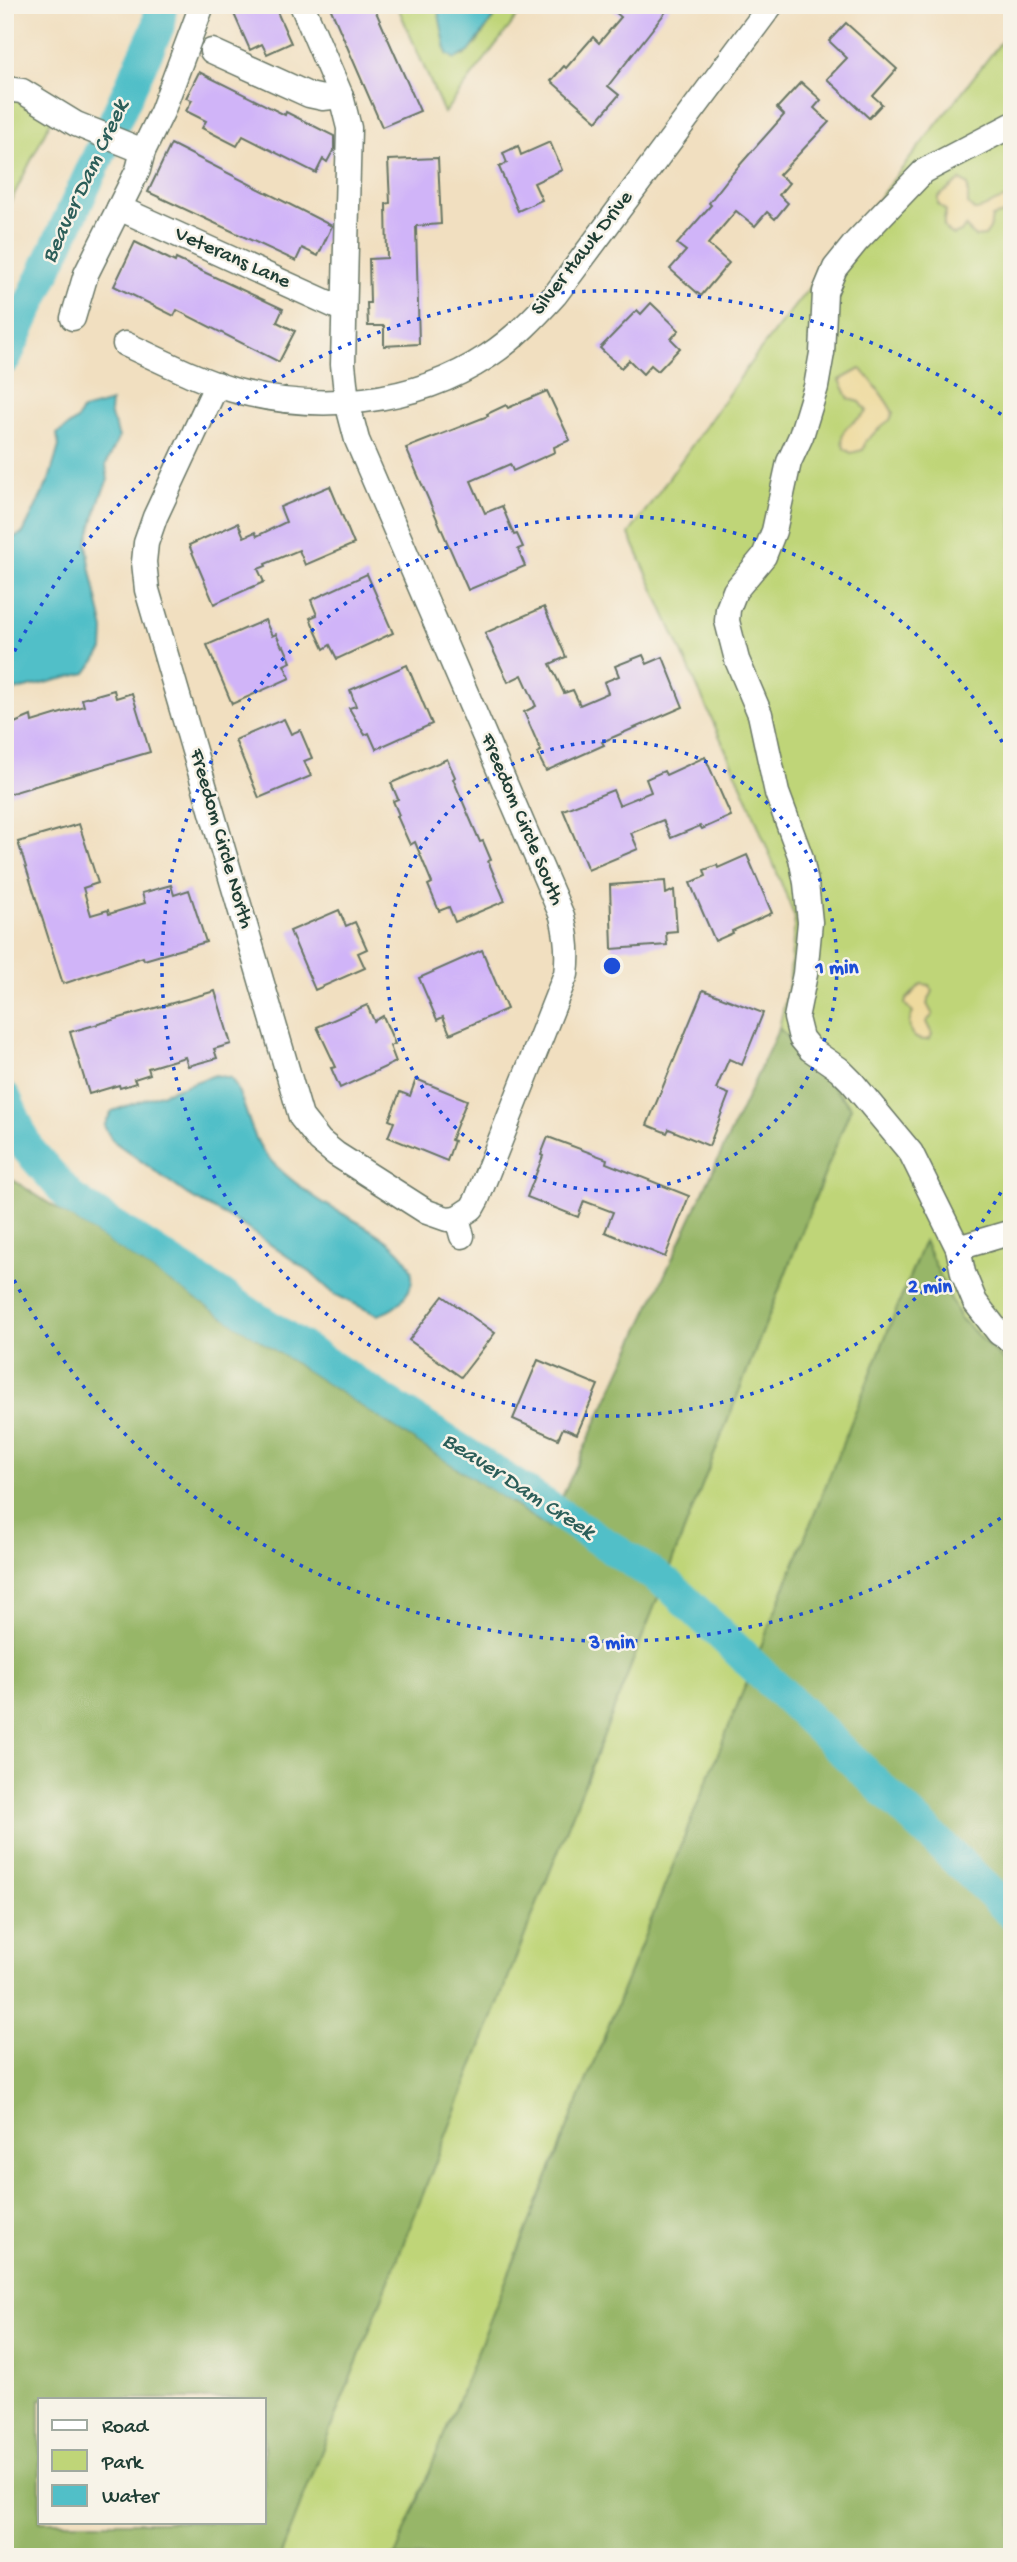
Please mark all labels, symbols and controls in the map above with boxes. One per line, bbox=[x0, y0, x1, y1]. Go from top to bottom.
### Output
water label: Beaver Dam Creek bbox=[37, 94, 137, 268]
street label: Silver Hawk Drive bbox=[527, 186, 640, 321]
street label: Veterans Lane bbox=[169, 222, 295, 296]
street label: Freedom Circle South bbox=[473, 729, 569, 910]
street label: Freedom Circle North bbox=[182, 745, 258, 932]
centre of rings bbox=[600, 954, 624, 978]
text: 1 min bbox=[815, 957, 859, 982]
text: 2 min bbox=[908, 1276, 953, 1301]
water label: Beaver Dam Creek bbox=[437, 1428, 602, 1548]
text: 3 min bbox=[588, 1632, 636, 1657]
legend bbox=[38, 2398, 266, 2524]
text: Road bbox=[102, 2416, 150, 2441]
text: Park bbox=[101, 2452, 145, 2477]
text: Water bbox=[102, 2486, 160, 2511]

